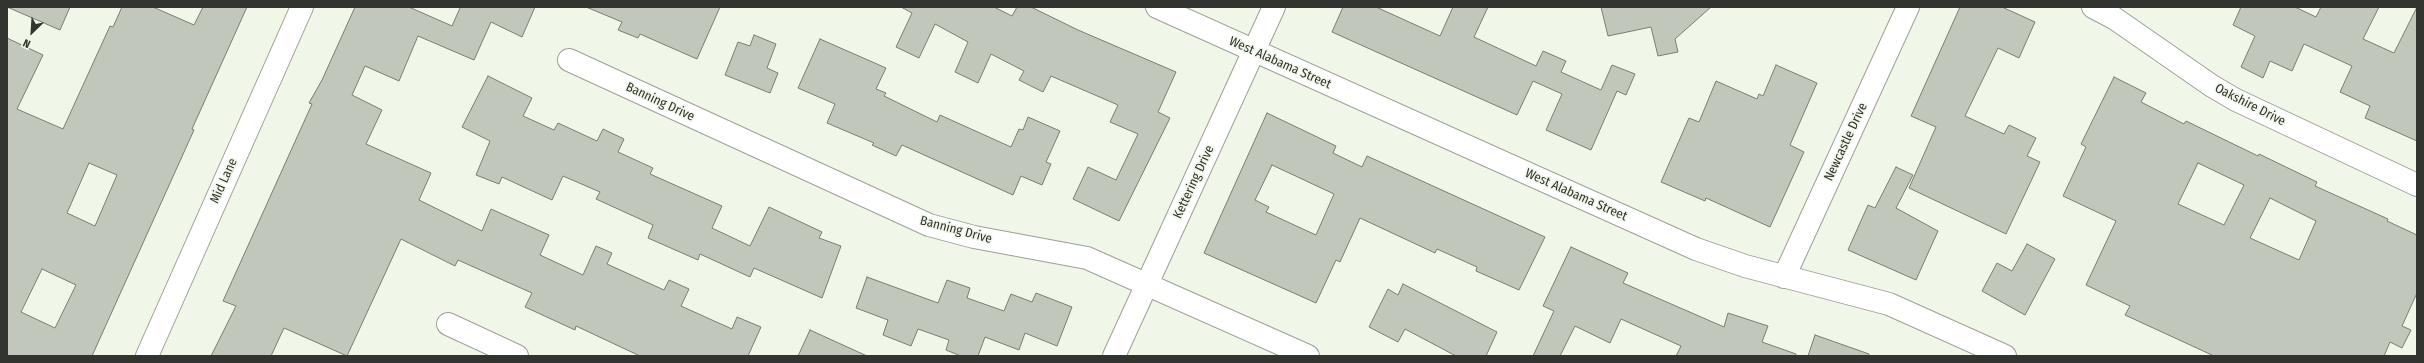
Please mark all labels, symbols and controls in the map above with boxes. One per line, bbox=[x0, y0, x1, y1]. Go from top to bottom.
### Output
north arrow bbox=[12, 12, 52, 52]
street label: West Alabama Street bbox=[1227, 33, 1333, 93]
text: N bbox=[21, 36, 32, 51]
street label: Banning Drive bbox=[623, 79, 697, 125]
street label: Oakshire Drive bbox=[2212, 81, 2288, 129]
street label: Newcastle Drive bbox=[1821, 100, 1871, 184]
street label: Kettering Drive bbox=[1170, 143, 1218, 221]
street label: Mid Lane bbox=[207, 156, 241, 206]
street label: West Alabama Street bbox=[1523, 165, 1629, 225]
street label: Banning Drive bbox=[918, 213, 994, 247]

